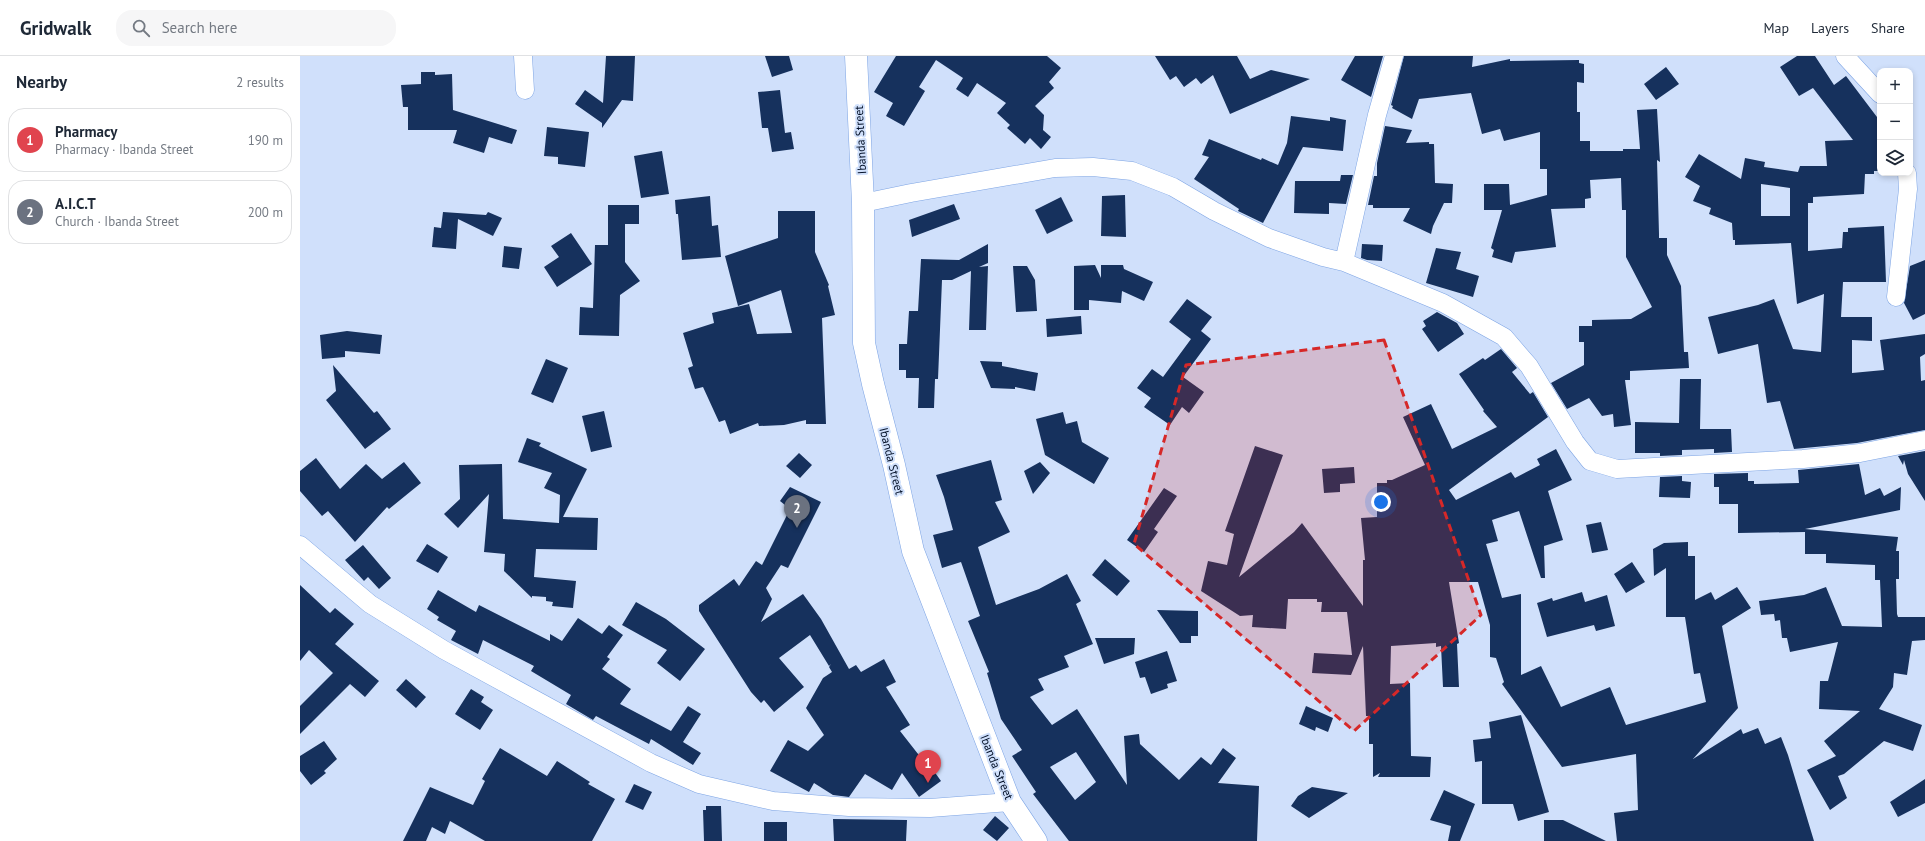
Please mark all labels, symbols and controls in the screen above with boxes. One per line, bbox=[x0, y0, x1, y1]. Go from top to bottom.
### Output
search box bbox=[116, 10, 396, 46]
text: Gridwalk bbox=[20, 16, 92, 40]
icon: search bbox=[130, 17, 152, 39]
text: Search here bbox=[162, 18, 237, 37]
text: Map bbox=[1763, 19, 1789, 37]
text: Layers bbox=[1811, 19, 1849, 37]
text: Share bbox=[1871, 19, 1905, 37]
map controls bbox=[1877, 68, 1913, 176]
button: + bbox=[1877, 68, 1913, 104]
text: Nearby bbox=[16, 71, 67, 93]
text: 2 results bbox=[236, 74, 284, 91]
button: − bbox=[1877, 104, 1913, 140]
street label: Ibanda Street bbox=[851, 105, 869, 175]
text: Pharmacy bbox=[55, 122, 117, 141]
text: 1 bbox=[26, 132, 34, 149]
text: 190 m bbox=[248, 132, 283, 149]
button: layers bbox=[1877, 140, 1913, 176]
text: Pharmacy · Ibanda Street bbox=[55, 141, 193, 158]
text: A.I.C.T bbox=[55, 194, 96, 213]
text: 2 bbox=[26, 204, 34, 221]
text: 200 m bbox=[248, 204, 283, 221]
text: Church · Ibanda Street bbox=[55, 213, 179, 230]
street label: Ibanda Street bbox=[876, 426, 908, 496]
your location bbox=[1371, 492, 1391, 512]
pin: 2 bbox=[784, 495, 810, 528]
street label: Ibanda Street bbox=[977, 732, 1017, 802]
pin: 1 bbox=[915, 750, 941, 783]

